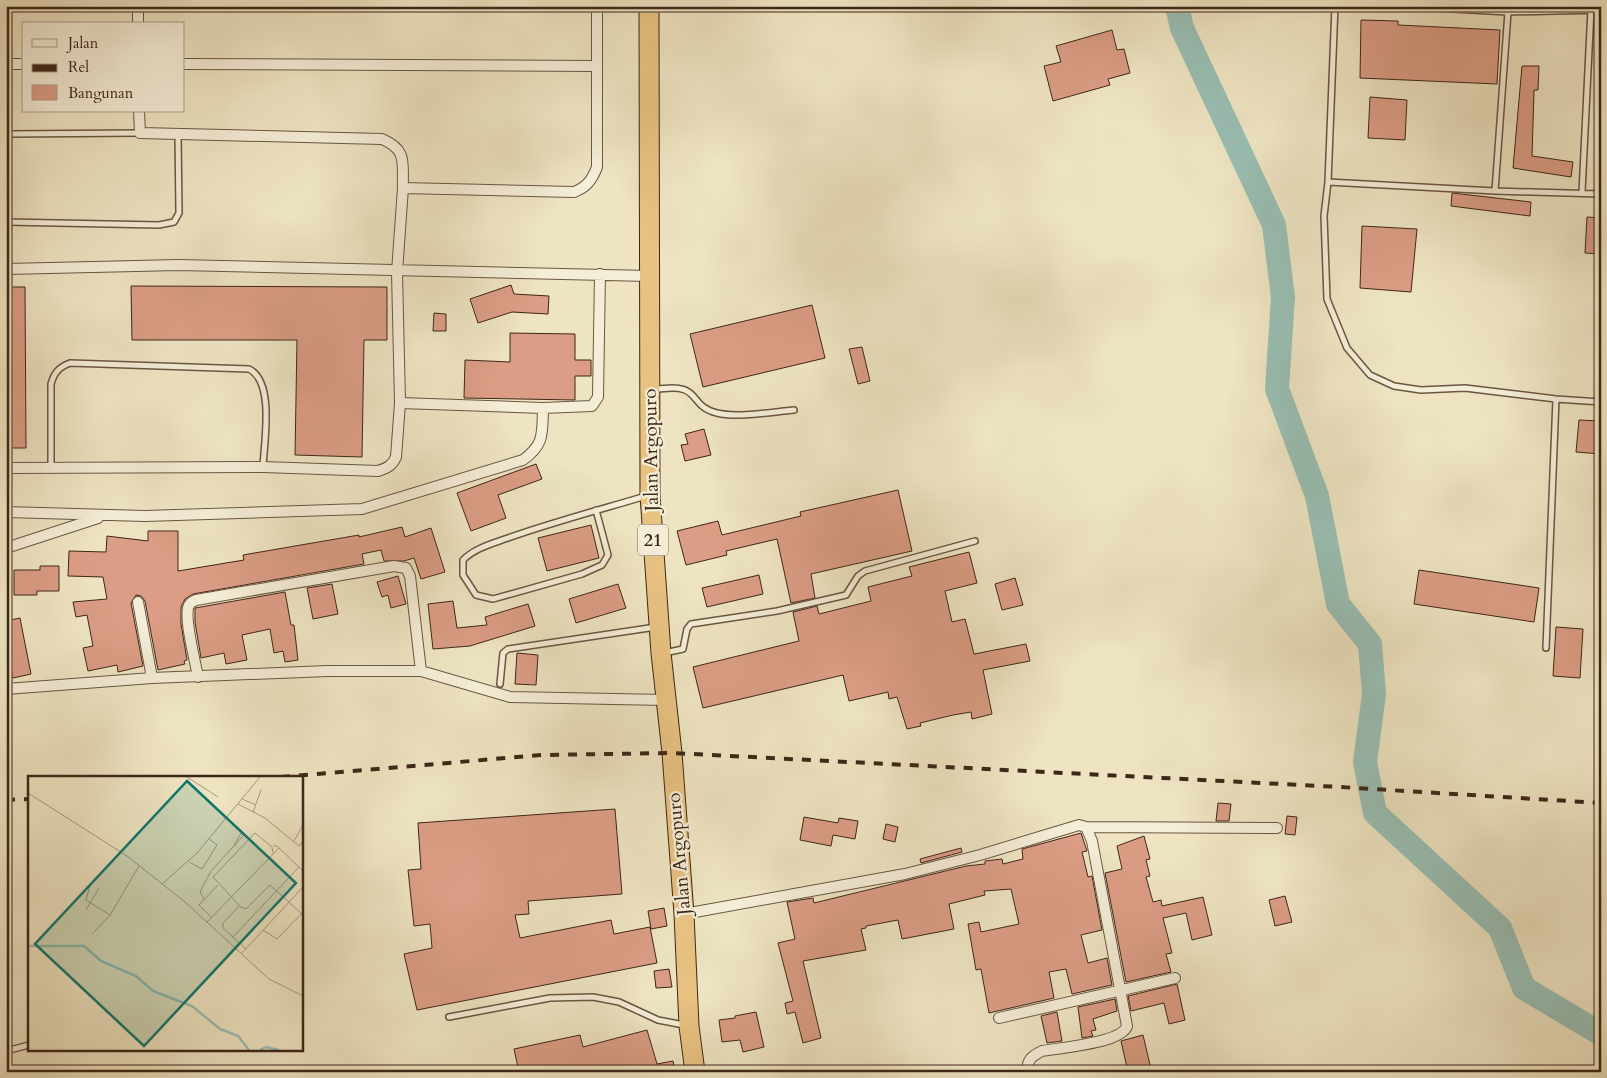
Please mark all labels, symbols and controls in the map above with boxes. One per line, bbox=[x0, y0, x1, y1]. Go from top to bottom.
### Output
legend bbox=[22, 22, 185, 112]
text: Jalan bbox=[66, 33, 99, 53]
text: Rel bbox=[68, 57, 89, 77]
text: Bangunan bbox=[68, 83, 134, 103]
street label: Jalan Argopuro bbox=[637, 388, 665, 515]
road number: 21 bbox=[638, 524, 668, 556]
inset map bbox=[28, 776, 302, 1050]
street label: Jalan Argopuro bbox=[661, 792, 698, 919]

